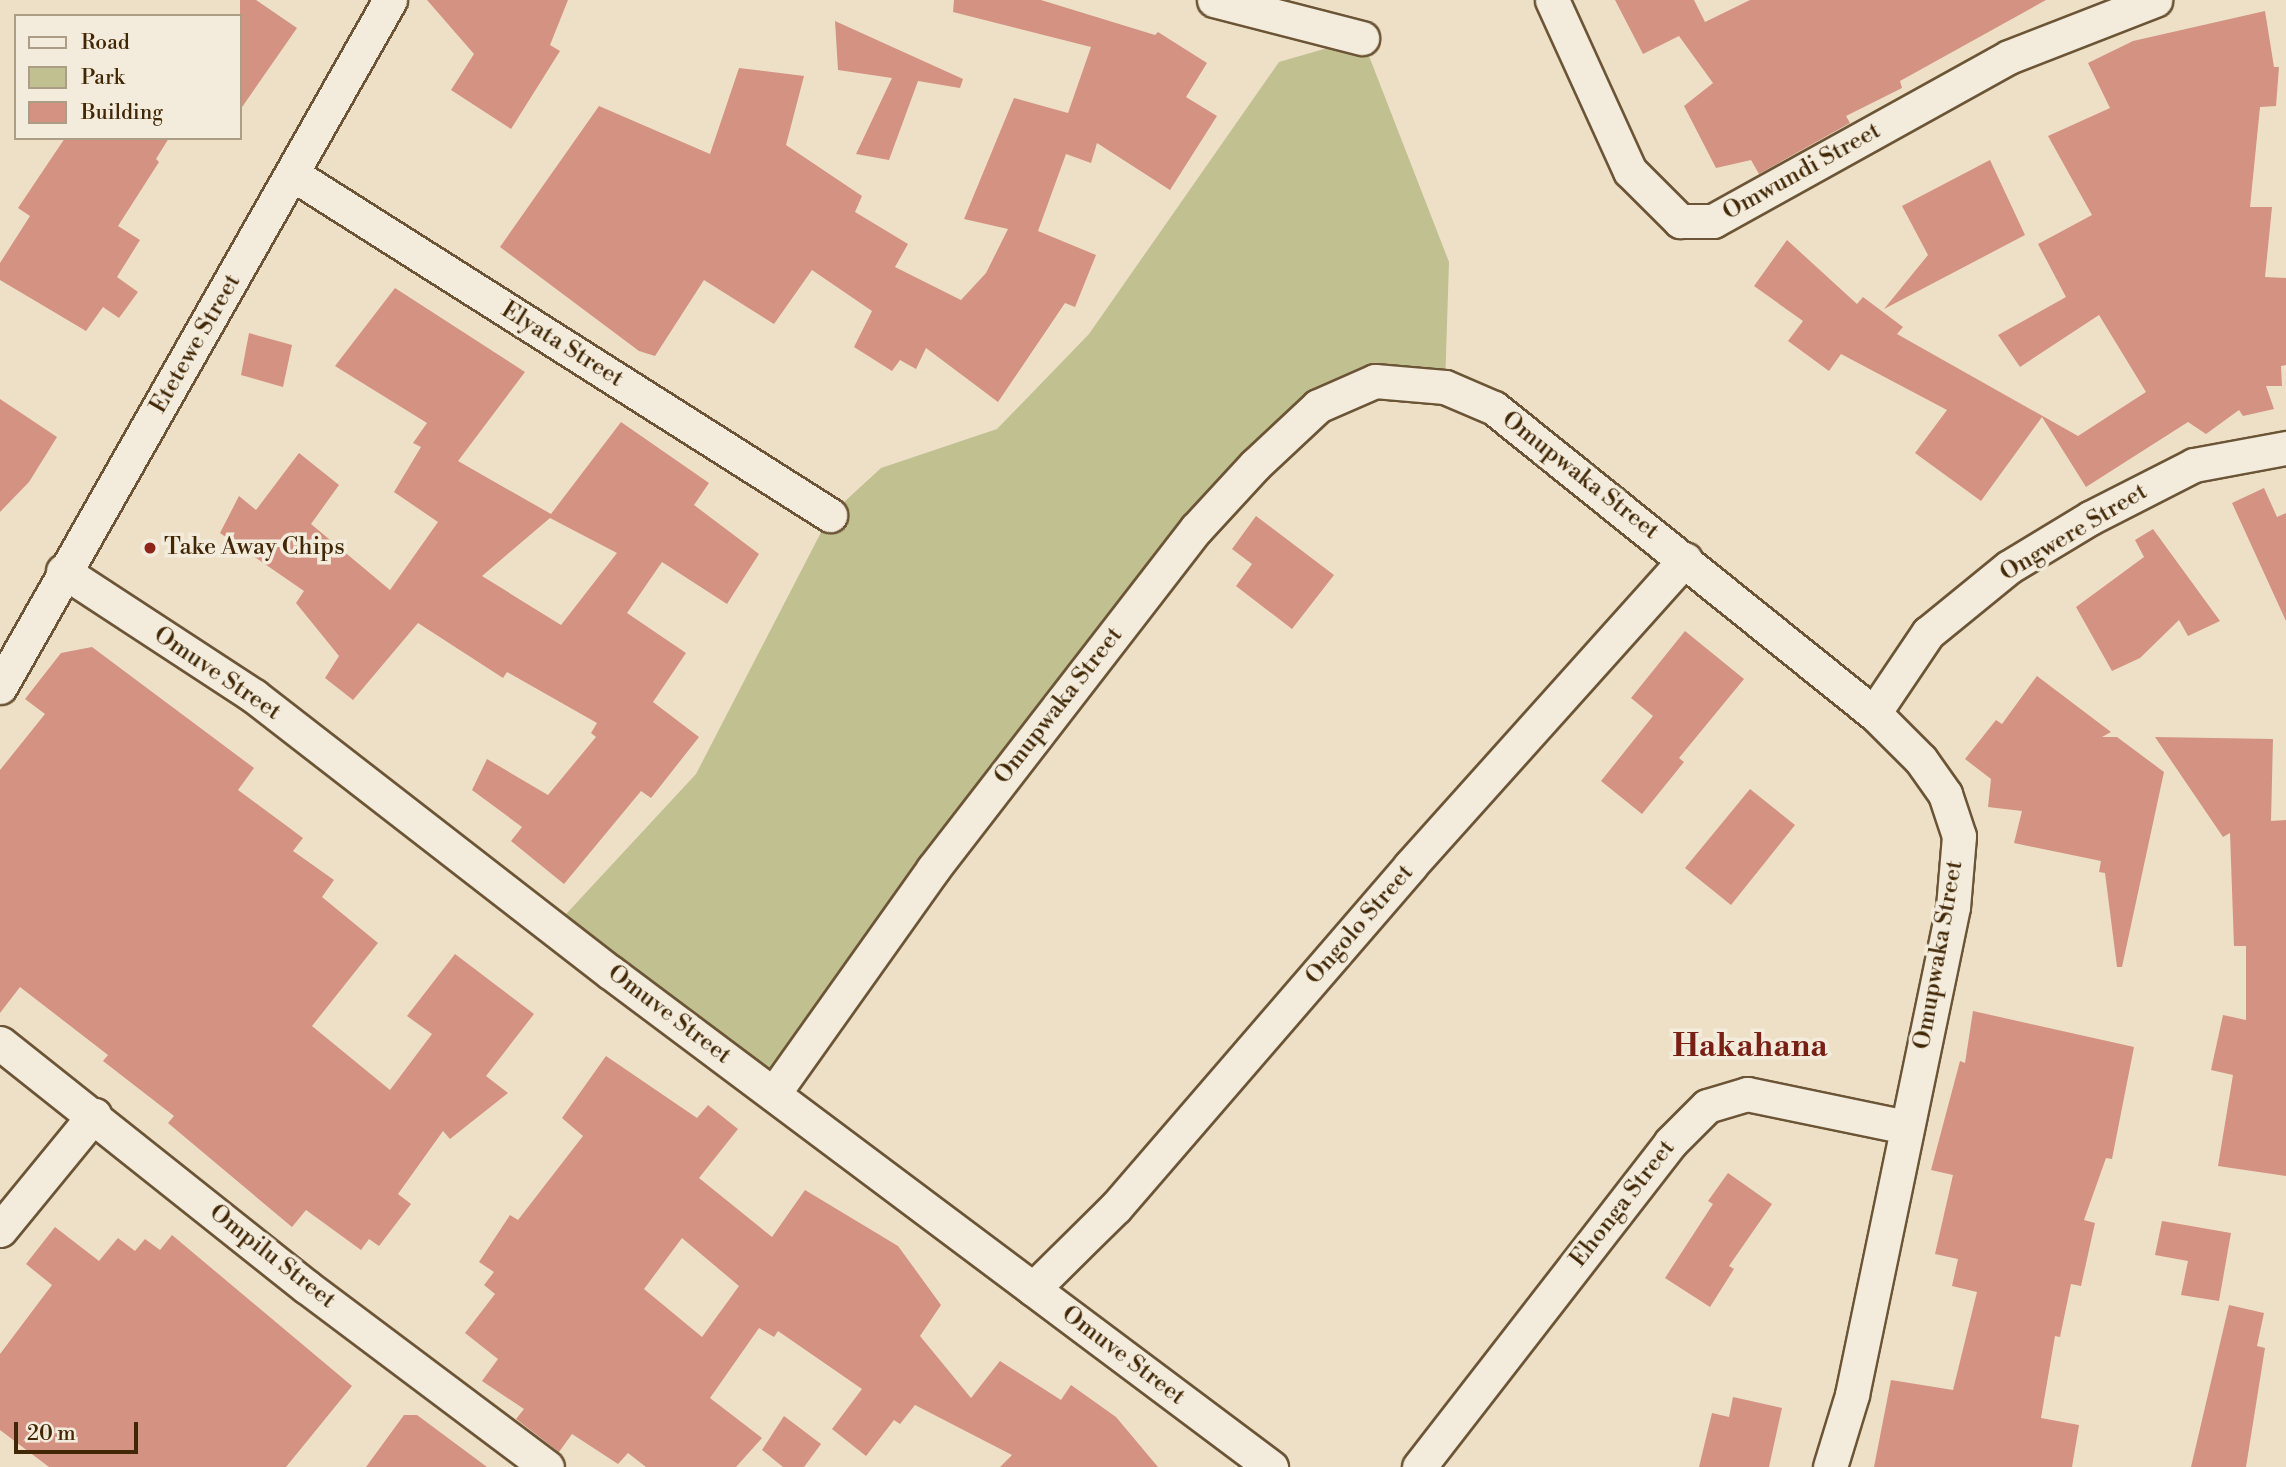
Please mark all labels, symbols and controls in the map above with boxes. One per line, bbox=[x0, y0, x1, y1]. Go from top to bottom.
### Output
legend bbox=[14, 14, 242, 140]
text: Road bbox=[81, 30, 130, 56]
text: Park bbox=[81, 65, 125, 91]
text: Building bbox=[81, 100, 163, 126]
street label: Omwundi Street bbox=[1718, 117, 1886, 227]
street label: Etetewe Street bbox=[145, 269, 247, 419]
street label: Elyata Street bbox=[496, 296, 628, 394]
street label: Omupwaka Street bbox=[1496, 406, 1664, 546]
street label: Ongwere Street bbox=[1995, 478, 2153, 588]
place label: Take Away Chips bbox=[164, 534, 345, 562]
marker: Take Away Chips bbox=[142, 540, 158, 556]
street label: Omuve Street bbox=[148, 621, 286, 727]
street label: Omupwaka Street bbox=[989, 622, 1129, 790]
street label: Omupwaka Street bbox=[1908, 858, 1970, 1052]
street label: Ongolo Street bbox=[1300, 859, 1420, 991]
street label: Omuve Street bbox=[602, 959, 736, 1071]
district label: Hakahana bbox=[1672, 1027, 1828, 1065]
street label: Ehonga Street bbox=[1564, 1135, 1682, 1273]
street label: Ompilu Street bbox=[203, 1199, 341, 1315]
street label: Omuve Street bbox=[1056, 1300, 1190, 1412]
scale bar bbox=[18, 1408, 142, 1452]
text: 20 m bbox=[27, 1421, 76, 1447]

